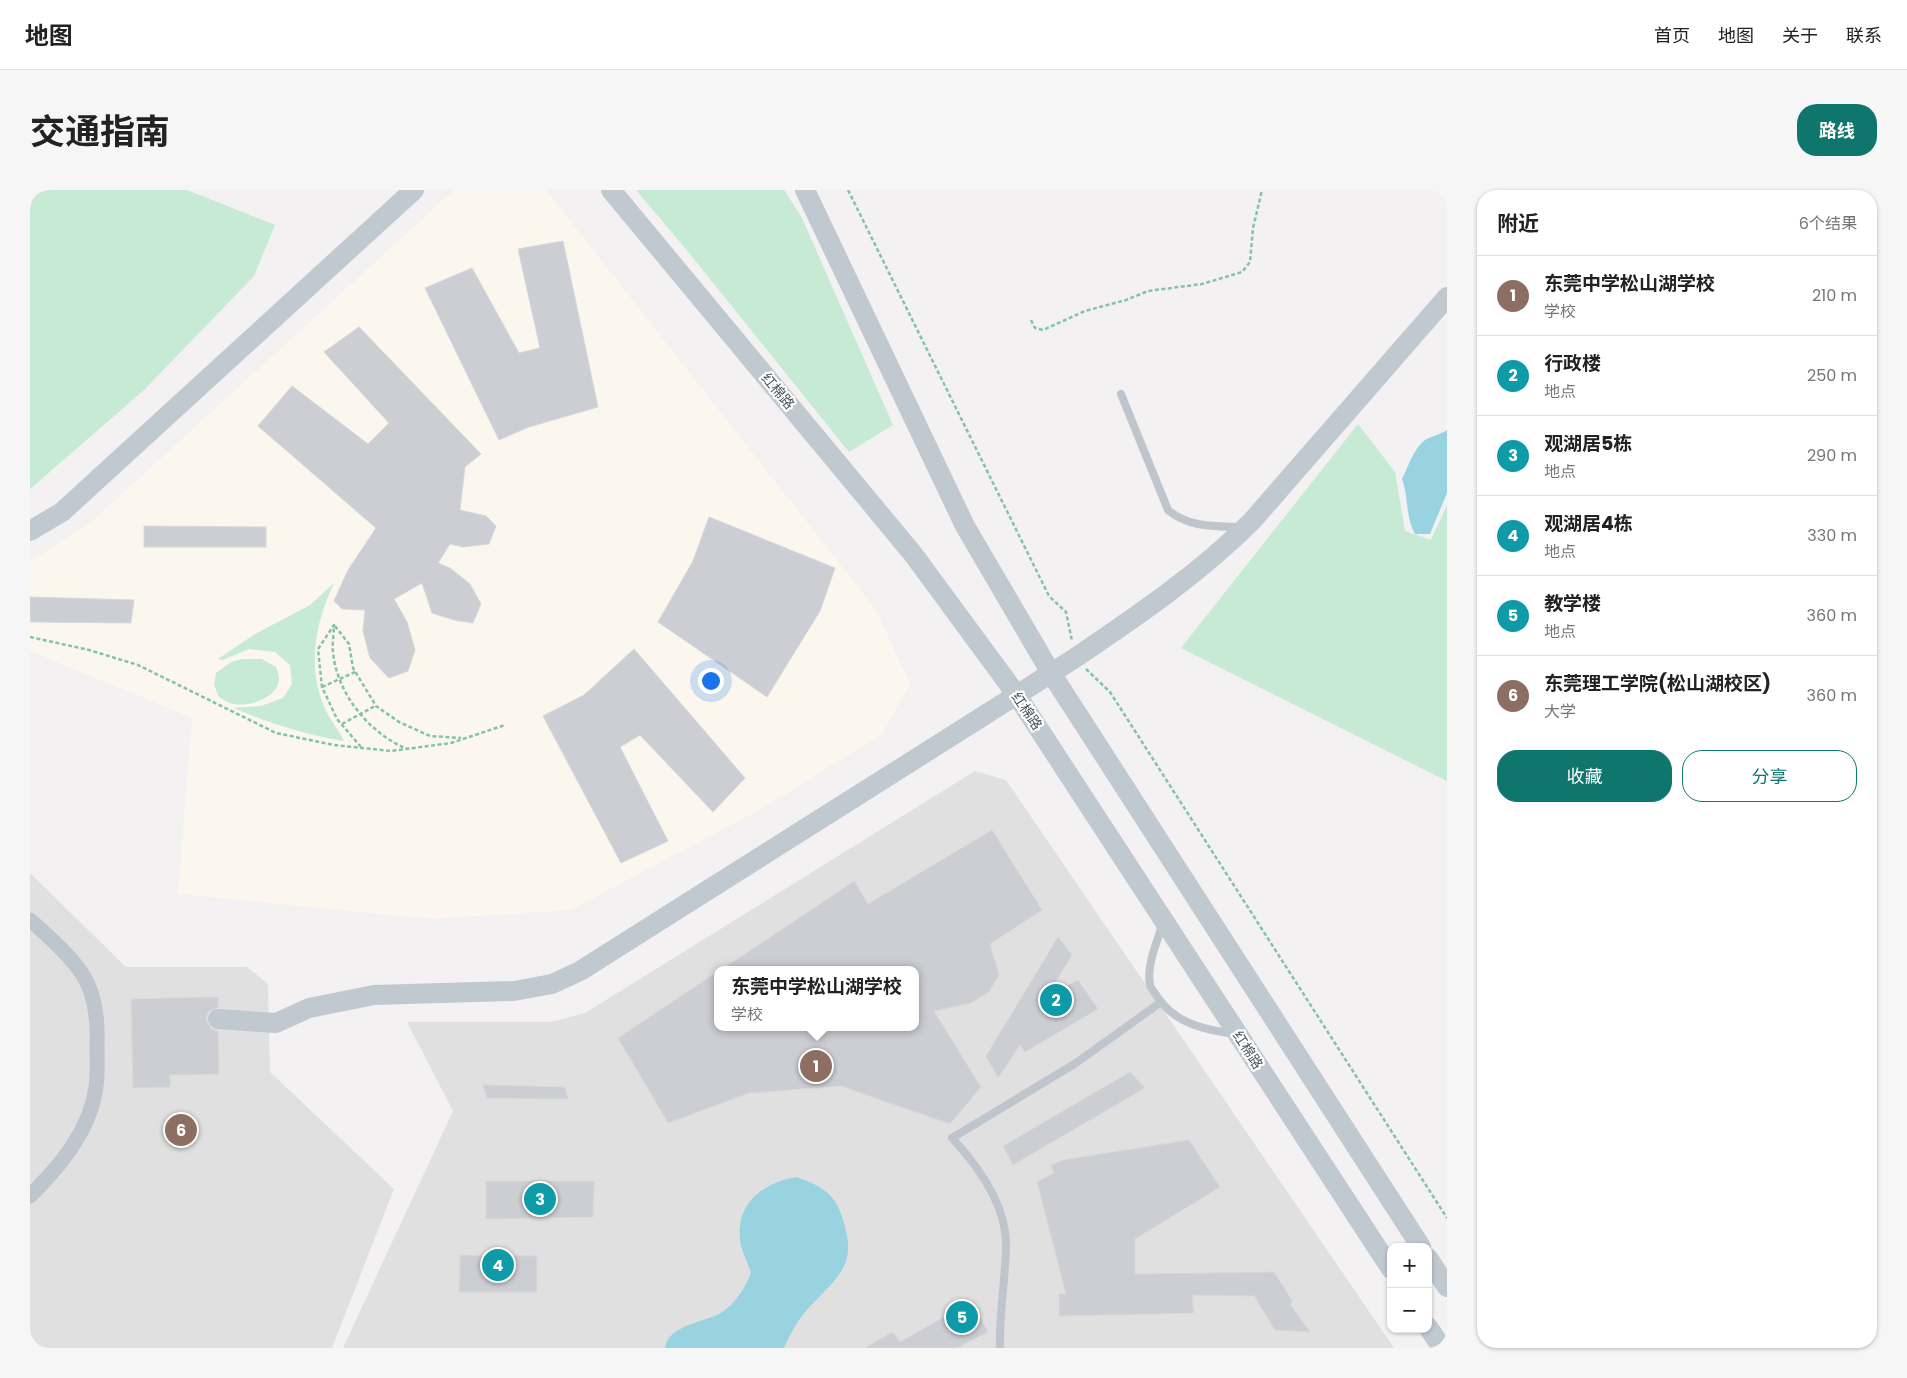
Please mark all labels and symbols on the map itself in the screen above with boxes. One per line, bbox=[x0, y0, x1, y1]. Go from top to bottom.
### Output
street label: 红棉路 bbox=[757, 368, 799, 414]
your location bbox=[698, 668, 724, 694]
street label: 红棉路 bbox=[1007, 688, 1047, 734]
pin: 2 bbox=[1040, 981, 1072, 1019]
street label: 红棉路 bbox=[1228, 1027, 1268, 1073]
pin: 1 bbox=[800, 1047, 832, 1085]
pin: 6 bbox=[165, 1111, 197, 1149]
pin: 3 bbox=[524, 1180, 556, 1218]
pin: 4 bbox=[482, 1246, 514, 1284]
pin: 5 bbox=[946, 1298, 978, 1336]

